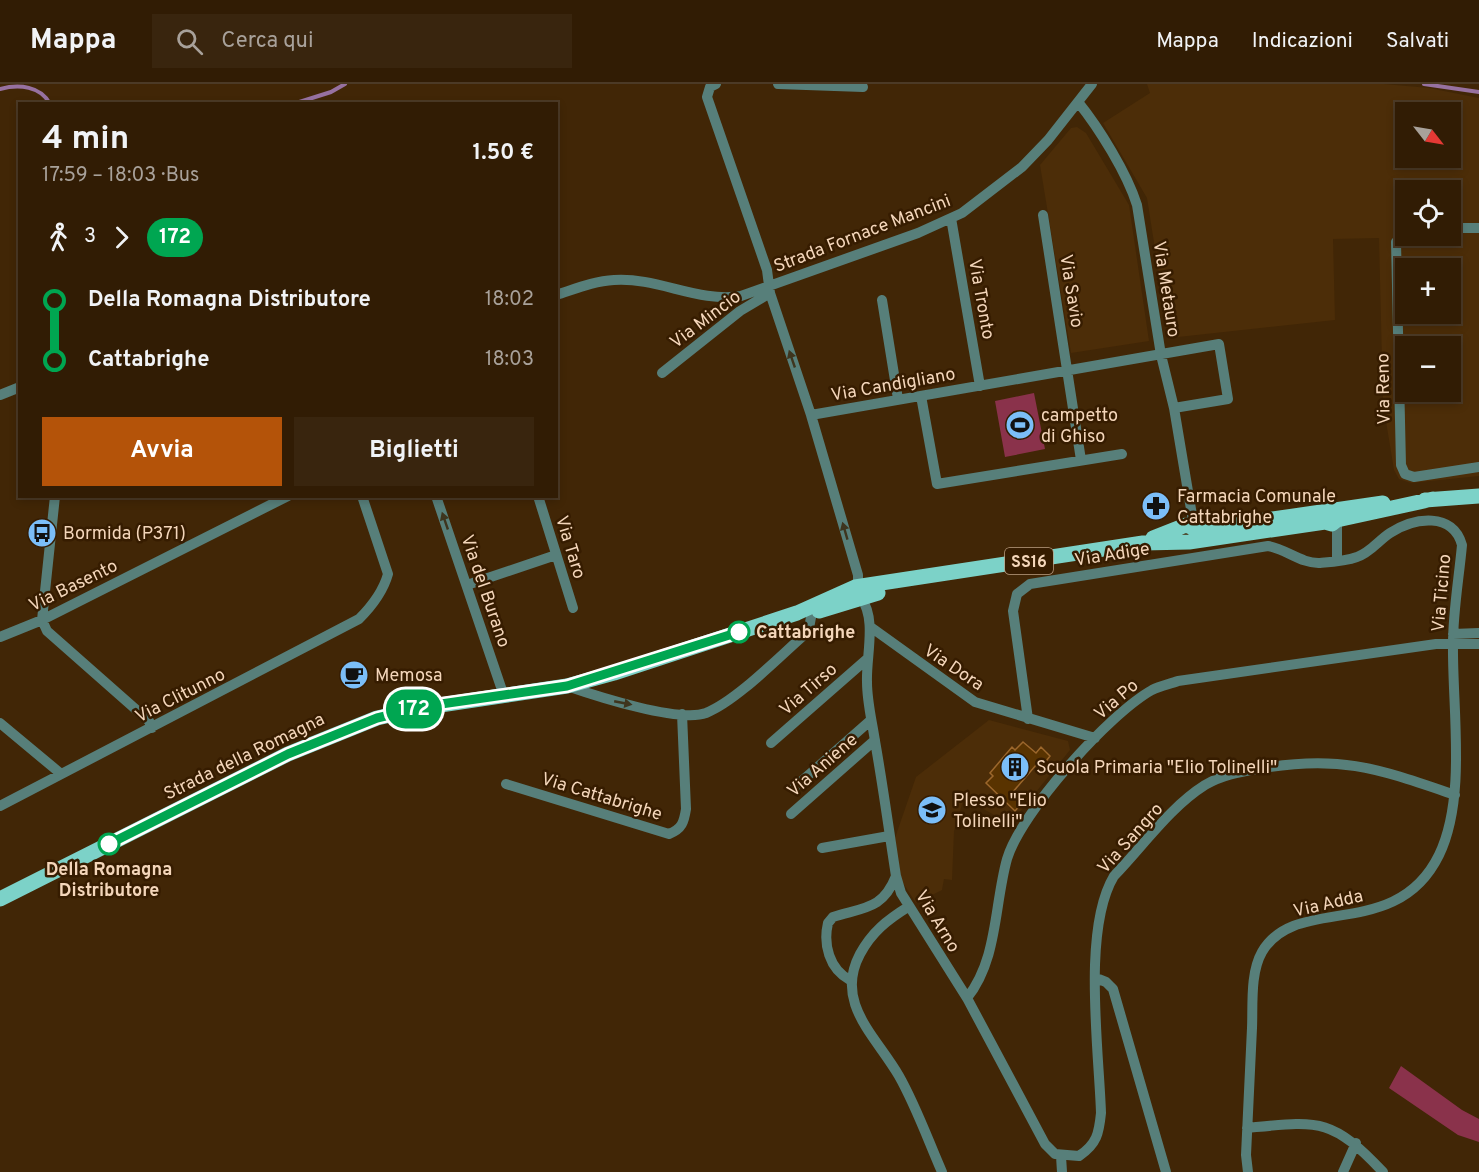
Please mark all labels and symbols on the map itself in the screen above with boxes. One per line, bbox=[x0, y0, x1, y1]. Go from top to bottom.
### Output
north arrow bbox=[1395, 102, 1461, 168]
street label: Strada Fornace Mancini bbox=[771, 190, 954, 279]
street label: Via Metauro bbox=[1147, 240, 1184, 339]
street label: Via Savio bbox=[1053, 253, 1088, 330]
street label: Via Tronto bbox=[962, 257, 999, 341]
street label: Via Mincio bbox=[666, 286, 746, 354]
one-way arrow bbox=[787, 350, 797, 368]
street label: Via Reno bbox=[1372, 353, 1397, 425]
street label: Via Candigliano bbox=[829, 363, 957, 408]
place label: campetto di Ghiso bbox=[1041, 405, 1118, 449]
sports icon: campetto di Ghiso bbox=[1004, 409, 1036, 441]
place label: Farmacia Comunale Cattabrighe bbox=[1177, 486, 1336, 530]
pharmacy icon: Farmacia Comunale Cattabrighe bbox=[1140, 490, 1172, 522]
one-way arrow bbox=[439, 512, 449, 530]
street label: Via Taro bbox=[549, 513, 590, 582]
bus stop icon: Bormida (P371) bbox=[26, 517, 58, 549]
one-way arrow bbox=[840, 522, 849, 540]
place label: Bormida (P371) bbox=[63, 523, 186, 546]
street label: Via del Burano bbox=[455, 532, 515, 651]
street label: Via Adige bbox=[1073, 538, 1151, 573]
road number: SS16 bbox=[1005, 548, 1053, 574]
street label: Via Ticino bbox=[1428, 553, 1457, 633]
street label: Via Basento bbox=[25, 555, 122, 618]
marker: Cattabrighe bbox=[728, 621, 750, 643]
place label: Cattabrighe bbox=[756, 622, 855, 645]
street label: Via Dora bbox=[918, 640, 988, 697]
cafe icon: Memosa bbox=[338, 659, 370, 691]
street label: Via Tirso bbox=[775, 659, 843, 722]
street label: Via Clitunno bbox=[132, 664, 230, 729]
place label: Memosa bbox=[375, 665, 442, 688]
street label: Via Po bbox=[1090, 675, 1144, 725]
line badge: 172 bbox=[380, 690, 448, 728]
one-way arrow bbox=[614, 699, 633, 708]
street label: Strada della Romagna bbox=[160, 708, 329, 806]
street label: Via Aniene bbox=[783, 729, 863, 803]
building icon: Scuola Primaria "Elio Tolinelli" bbox=[999, 751, 1031, 783]
place label: Scuola Primaria "Elio Tolinelli" bbox=[1036, 757, 1277, 780]
street label: Via Cattabrighe bbox=[538, 768, 665, 827]
place label: Plesso "Elio Tolinelli" bbox=[953, 790, 1047, 834]
school or university icon: Plesso "Elio Tolinelli" bbox=[916, 794, 948, 826]
street label: Via Sangro bbox=[1093, 799, 1169, 879]
marker: Della Romagna Distributore bbox=[98, 833, 120, 855]
place label: Della Romagna Distributore bbox=[46, 859, 172, 903]
street label: Via Adda bbox=[1291, 885, 1366, 924]
street label: Via Arno bbox=[909, 886, 964, 957]

